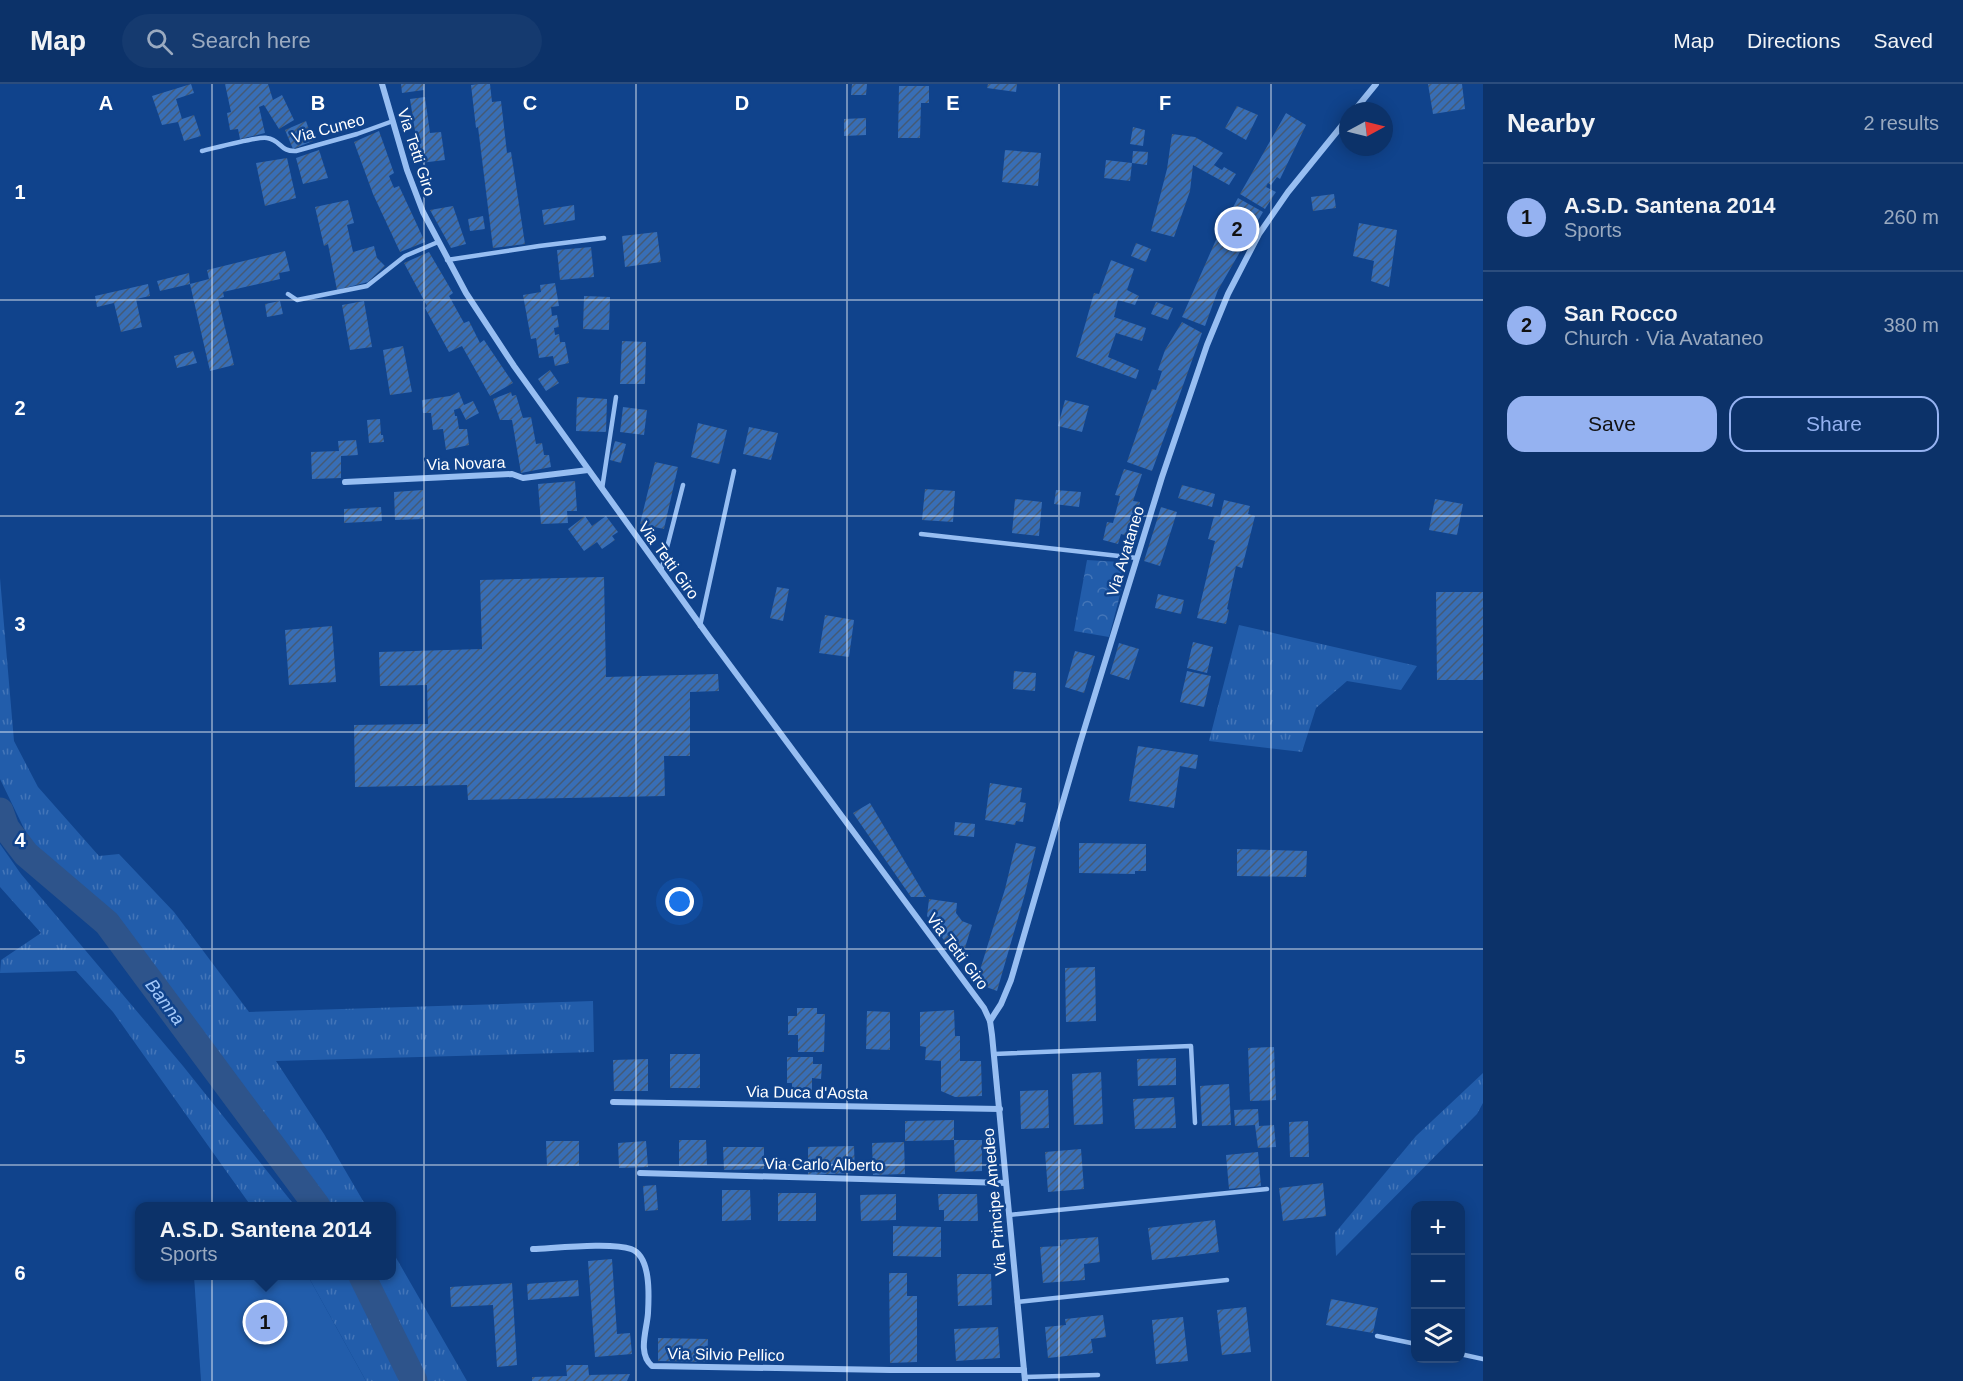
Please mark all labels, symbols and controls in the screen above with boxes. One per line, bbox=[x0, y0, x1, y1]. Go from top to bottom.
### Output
search box bbox=[122, 14, 542, 68]
text: Map bbox=[30, 25, 86, 56]
icon: search bbox=[143, 25, 176, 58]
text: Search here bbox=[191, 28, 311, 53]
text: Map bbox=[1673, 29, 1714, 52]
text: Directions bbox=[1747, 29, 1840, 52]
text: Saved bbox=[1873, 29, 1933, 52]
text: A bbox=[99, 92, 113, 114]
text: B bbox=[311, 92, 325, 114]
text: C bbox=[523, 92, 537, 114]
text: D bbox=[735, 92, 749, 114]
text: E bbox=[946, 92, 960, 114]
text: F bbox=[1159, 92, 1171, 114]
north arrow bbox=[1339, 102, 1393, 156]
street label: Via Tetti Giro bbox=[394, 106, 439, 198]
text: Nearby bbox=[1507, 108, 1595, 138]
street label: Via Cuneo bbox=[290, 111, 366, 146]
text: 2 results bbox=[1863, 112, 1939, 134]
text: 1 bbox=[14, 181, 26, 203]
text: A.S.D. Santena 2014 bbox=[1564, 193, 1776, 218]
pin: 2 bbox=[1218, 206, 1256, 252]
text: 1 bbox=[1521, 206, 1532, 228]
text: 260 m bbox=[1883, 206, 1939, 228]
text: Sports bbox=[1564, 219, 1622, 241]
text: San Rocco bbox=[1564, 301, 1678, 326]
text: 2 bbox=[1521, 314, 1532, 336]
text: 380 m bbox=[1883, 314, 1939, 336]
text: Church · Via Avataneo bbox=[1564, 327, 1763, 349]
button: Save bbox=[1507, 396, 1717, 452]
button: Share bbox=[1729, 396, 1939, 452]
text: 2 bbox=[14, 397, 26, 419]
street label: Via Novara bbox=[426, 454, 506, 473]
street label: Via Avataneo bbox=[1104, 504, 1147, 598]
street label: Via Tetti Giro bbox=[635, 518, 702, 602]
text: 3 bbox=[14, 613, 26, 635]
text: 4 bbox=[14, 829, 26, 851]
your location bbox=[665, 887, 694, 916]
street label: Via Tetti Giro bbox=[923, 910, 992, 993]
water label: Banna bbox=[141, 975, 189, 1029]
text: 5 bbox=[14, 1046, 26, 1068]
street label: Via Duca d'Aosta bbox=[746, 1083, 868, 1102]
street label: Via Principe Amedeo bbox=[980, 1127, 1009, 1277]
street label: Via Carlo Alberto bbox=[764, 1155, 884, 1174]
map controls bbox=[1411, 1201, 1465, 1363]
button: + bbox=[1411, 1201, 1465, 1255]
popup bbox=[135, 1202, 396, 1280]
text: A.S.D. Santena 2014 bbox=[160, 1217, 371, 1242]
text: Sports bbox=[160, 1243, 218, 1265]
button: − bbox=[1411, 1255, 1465, 1309]
text: 6 bbox=[14, 1262, 26, 1284]
pin: 1 bbox=[246, 1300, 284, 1344]
button: layers bbox=[1411, 1309, 1465, 1363]
street label: Via Silvio Pellico bbox=[667, 1345, 785, 1364]

